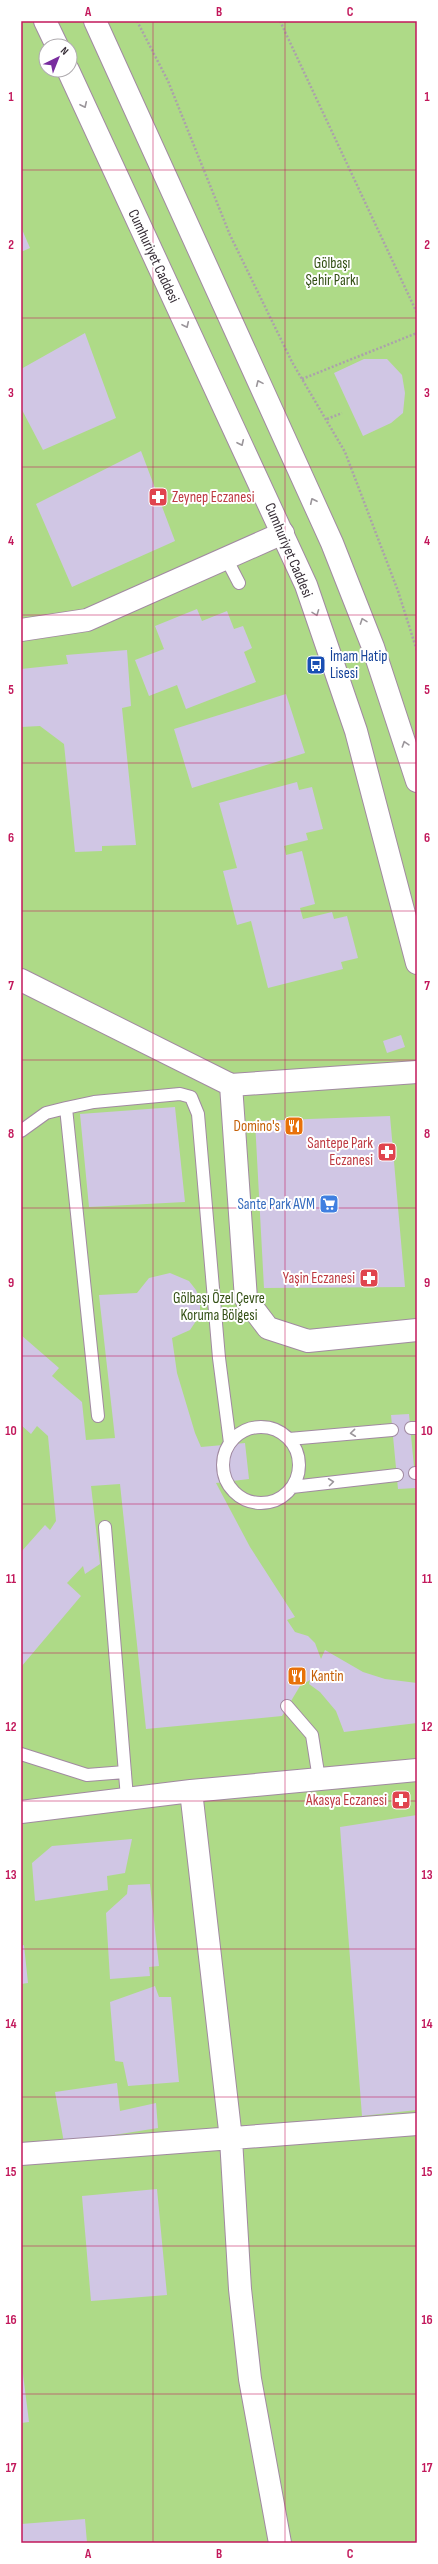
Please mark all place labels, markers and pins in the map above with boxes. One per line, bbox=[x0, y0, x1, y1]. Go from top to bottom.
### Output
pharmacy icon: Zeynep Eczanesi bbox=[147, 486, 169, 508]
place label: Zeynep Eczanesi bbox=[172, 488, 255, 507]
place label: İmam Hatip Lisesi bbox=[330, 647, 387, 683]
bus stop icon: İmam Hatip Lisesi bbox=[305, 654, 327, 676]
restaurant icon: Domino's bbox=[283, 1115, 305, 1137]
place label: Domino's bbox=[234, 1117, 280, 1136]
place label: Santepe Park Eczanesi bbox=[307, 1134, 373, 1170]
pharmacy icon: Santepe Park Eczanesi bbox=[376, 1141, 398, 1163]
supermarket icon: Sante Park AVM bbox=[318, 1193, 340, 1215]
place label: Sante Park AVM bbox=[237, 1195, 315, 1214]
pharmacy icon: Yaşin Eczanesi bbox=[358, 1267, 380, 1289]
place label: Yaşin Eczanesi bbox=[283, 1269, 355, 1288]
restaurant icon: Kantin bbox=[286, 1665, 308, 1687]
place label: Kantin bbox=[311, 1667, 344, 1686]
pharmacy icon: Akasya Eczanesi bbox=[390, 1789, 412, 1811]
place label: Akasya Eczanesi bbox=[305, 1791, 387, 1810]

